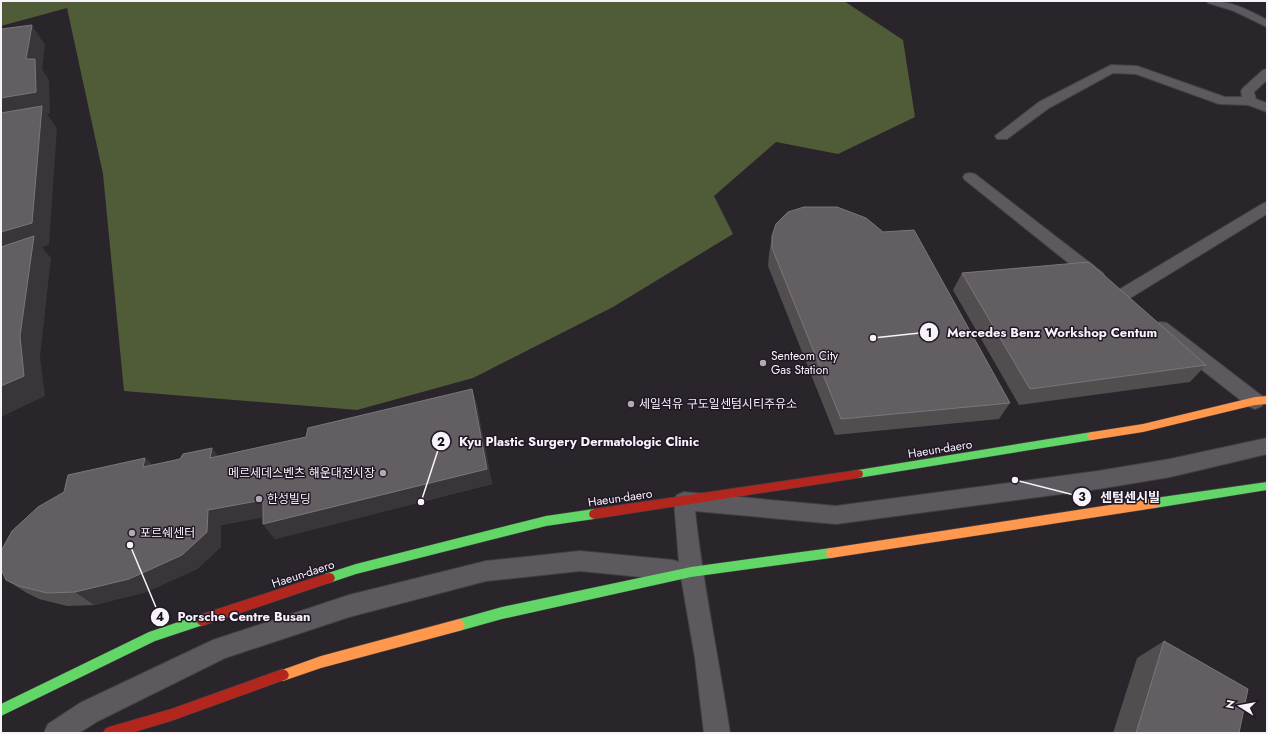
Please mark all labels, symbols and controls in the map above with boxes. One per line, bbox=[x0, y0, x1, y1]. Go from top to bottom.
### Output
callout: Mercedes Benz Workshop Centum bbox=[919, 320, 1165, 345]
text: Mercedes Benz Workshop Centum bbox=[947, 323, 1157, 342]
text: 1 bbox=[926, 324, 932, 342]
place label: Senteom City Gas Station bbox=[771, 347, 839, 379]
marker: Senteom City Gas Station bbox=[758, 358, 768, 368]
place label: 세일석유 구도일센텀시티주유소 bbox=[639, 395, 797, 413]
marker: 세일석유 구도일센텀시티주유소 bbox=[626, 399, 636, 409]
callout: Kyu Plastic Surgery Dermatologic Clinic bbox=[431, 429, 707, 454]
text: Kyu Plastic Surgery Dermatologic Clinic bbox=[459, 432, 699, 451]
text: 2 bbox=[437, 433, 445, 451]
street label: Haeun-daero bbox=[907, 435, 974, 463]
place label: 메르세데스벤츠 해운대전시장 bbox=[228, 464, 375, 482]
marker: 메르세데스벤츠 해운대전시장 bbox=[378, 468, 388, 478]
street label: Haeun-daero bbox=[587, 485, 654, 511]
callout: 센텀센시빌 bbox=[1072, 485, 1168, 510]
text: 3 bbox=[1078, 488, 1086, 506]
text: 센텀센시빌 bbox=[1100, 488, 1160, 507]
place label: 한성빌딩 bbox=[267, 490, 311, 508]
marker: 한성빌딩 bbox=[254, 494, 264, 504]
place label: 포르쉐센터 bbox=[140, 524, 195, 542]
marker: 포르쉐센터 bbox=[127, 528, 137, 538]
street label: Haeun-daero bbox=[269, 555, 337, 593]
callout: Porsche Centre Busan bbox=[150, 604, 319, 629]
text: Porsche Centre Busan bbox=[177, 607, 311, 626]
text: 4 bbox=[156, 608, 164, 626]
north arrow bbox=[1220, 686, 1260, 726]
text: N bbox=[1221, 698, 1239, 710]

